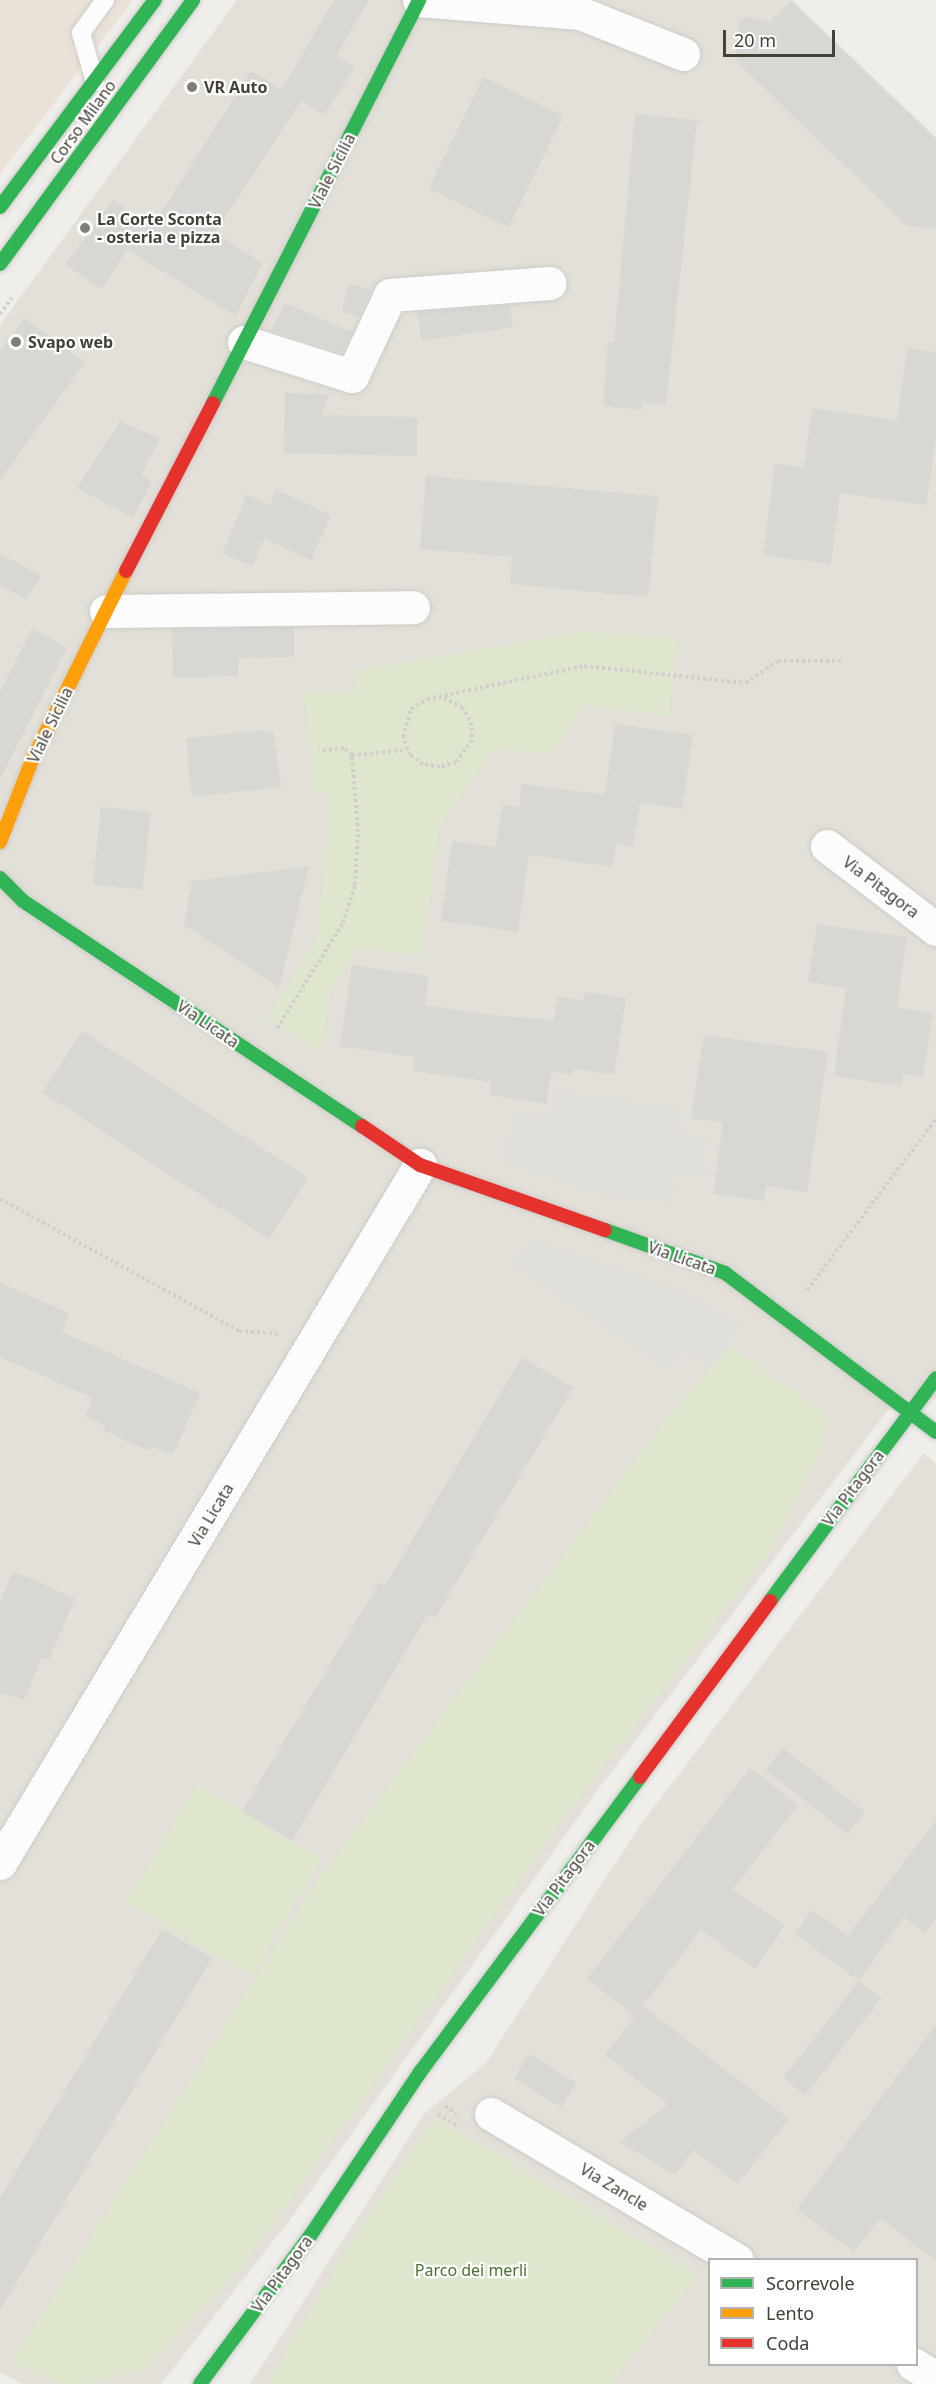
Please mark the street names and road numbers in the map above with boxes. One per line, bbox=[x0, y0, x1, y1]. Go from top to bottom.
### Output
street label: Corso Milano bbox=[46, 76, 120, 168]
street label: Viale Sicilia bbox=[305, 130, 359, 212]
street label: Viale Sicilia bbox=[23, 684, 77, 766]
street label: Via Pitagora bbox=[839, 852, 923, 922]
street label: Via Licata bbox=[173, 996, 243, 1052]
street label: Via Licata bbox=[645, 1237, 719, 1279]
street label: Via Pitagora bbox=[818, 1446, 888, 1530]
street label: Via Licata bbox=[185, 1480, 237, 1550]
street label: Via Pitagora bbox=[529, 1836, 599, 1920]
street label: Via Zancle bbox=[577, 2159, 651, 2215]
street label: Via Pitagora bbox=[248, 2232, 316, 2316]

